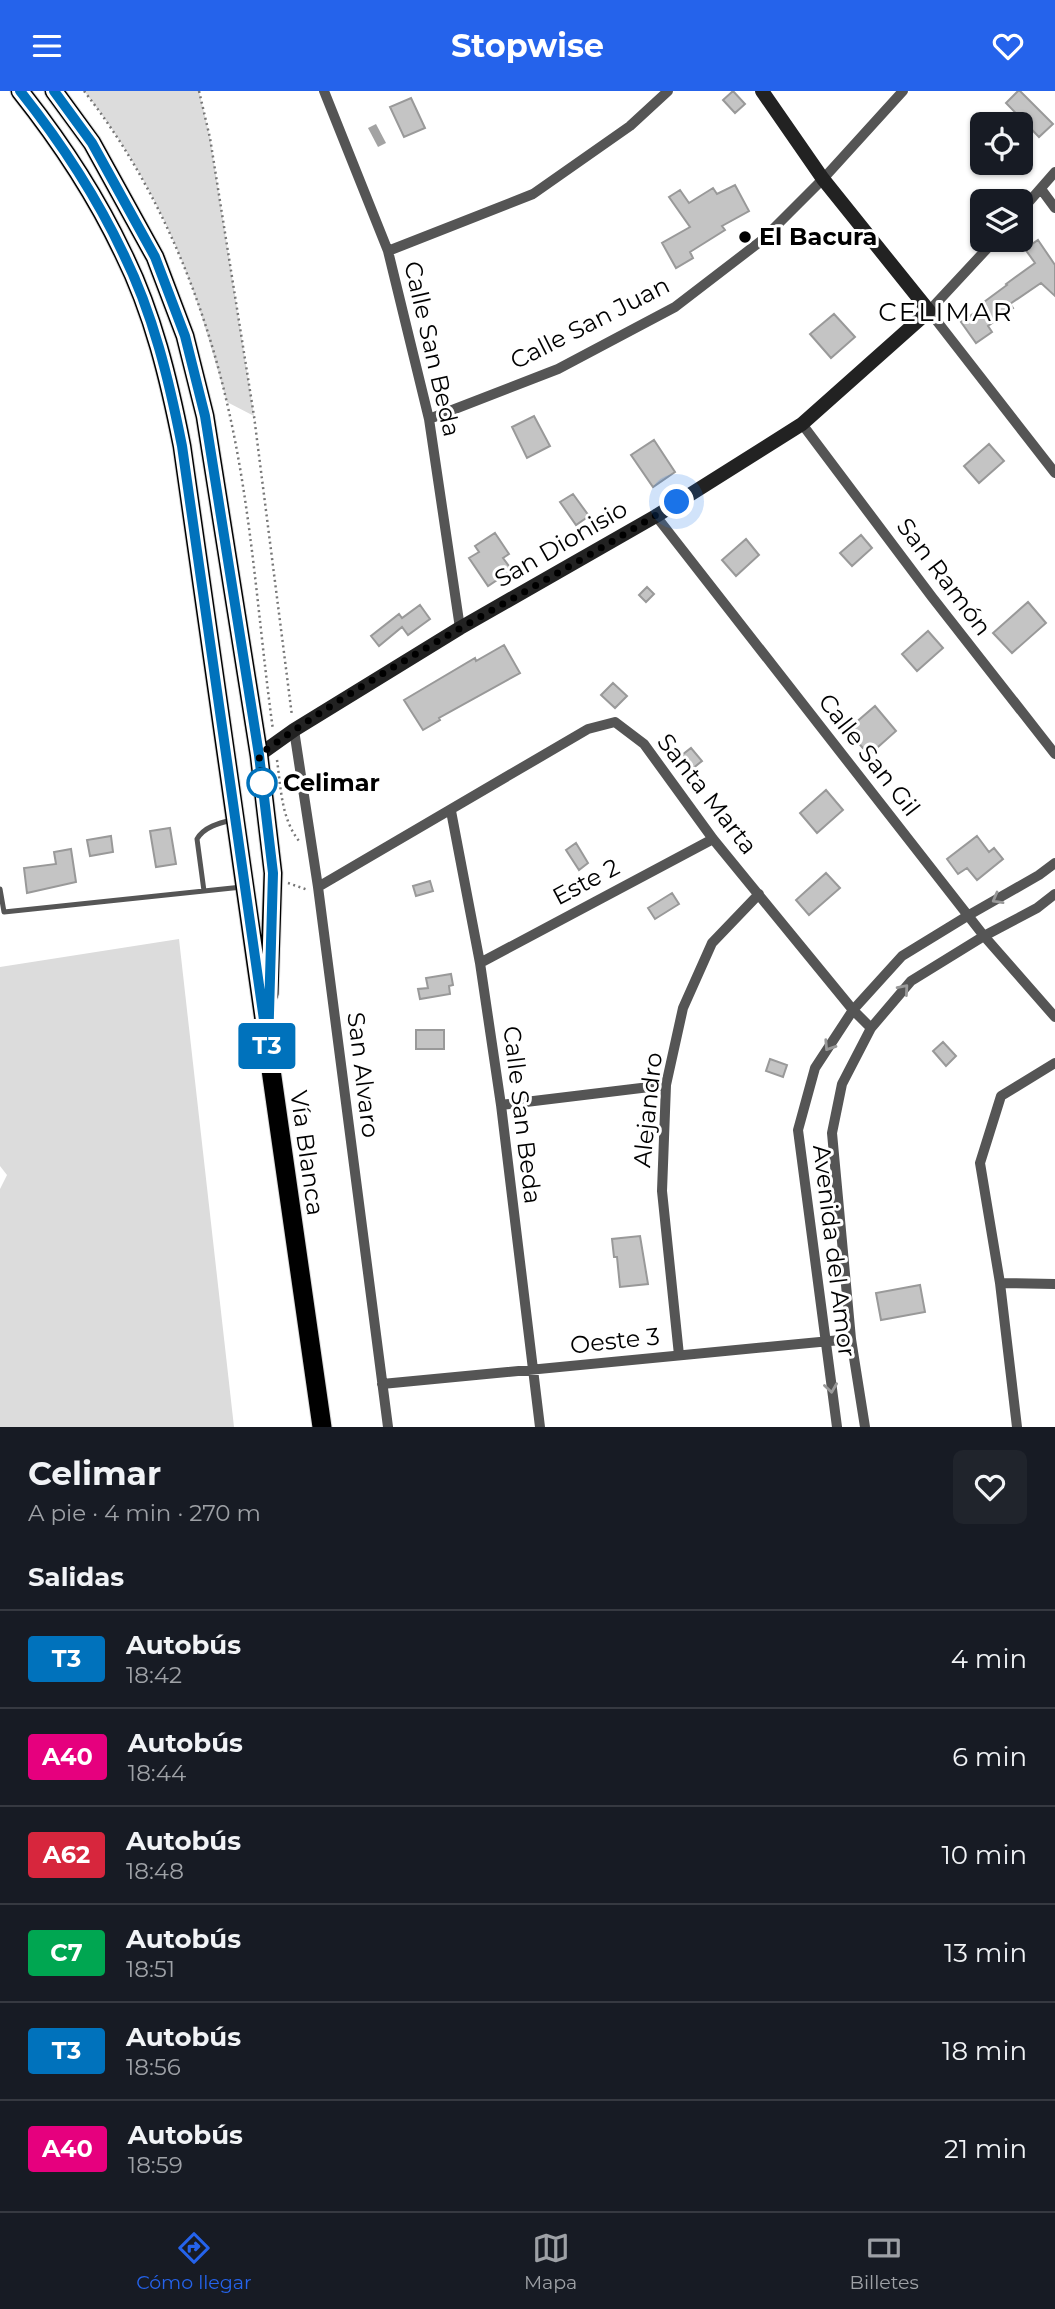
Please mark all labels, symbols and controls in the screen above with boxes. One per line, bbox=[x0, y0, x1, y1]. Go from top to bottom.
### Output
text: Stopwise bbox=[451, 26, 604, 65]
icon: menu bbox=[28, 27, 66, 65]
icon: heart bbox=[989, 27, 1027, 65]
map controls bbox=[970, 112, 1033, 252]
button: locate bbox=[970, 112, 1033, 175]
button: layers bbox=[970, 189, 1033, 252]
place label: El Bacura bbox=[759, 222, 877, 251]
marker: El Bacura bbox=[737, 229, 753, 245]
street label: Calle San Beda bbox=[398, 258, 467, 439]
street label: Calle San Juan bbox=[505, 270, 674, 375]
district label: CELIMAR bbox=[878, 296, 1014, 328]
your location bbox=[659, 484, 694, 519]
street label: San Dionisio bbox=[489, 494, 632, 593]
street label: San Ramón bbox=[891, 512, 998, 641]
street label: Calle San Gil bbox=[813, 688, 926, 822]
street label: Santa Marta bbox=[651, 727, 764, 860]
marker: Celimar bbox=[247, 768, 277, 798]
place label: Celimar bbox=[283, 768, 380, 797]
street label: Este 2 bbox=[547, 852, 624, 911]
one-way arrow bbox=[992, 891, 1004, 904]
one-way arrow bbox=[896, 984, 908, 997]
street label: San Alvaro bbox=[341, 1011, 386, 1139]
line badge: T3 bbox=[236, 1023, 298, 1069]
street label: Calle San Beda bbox=[497, 1024, 548, 1206]
text: T3 bbox=[252, 1031, 282, 1060]
one-way arrow bbox=[824, 1039, 837, 1052]
street label: Alejandro bbox=[627, 1051, 668, 1169]
street label: Vía Blanca bbox=[284, 1089, 331, 1217]
street label: Avenida del Amor bbox=[807, 1143, 862, 1359]
street label: Oeste 3 bbox=[569, 1321, 661, 1360]
one-way arrow bbox=[823, 1382, 838, 1394]
button: heart bbox=[953, 1450, 1027, 1524]
text: Celimar bbox=[28, 1453, 161, 1493]
text: A pie · 4 min · 270 m bbox=[28, 1499, 261, 1527]
text: Salidas bbox=[28, 1561, 124, 1593]
text: Autobús bbox=[126, 1629, 241, 1661]
text: 4 min bbox=[951, 1643, 1027, 1675]
text: T3 bbox=[52, 1644, 81, 1673]
text: 18:42 bbox=[126, 1661, 182, 1689]
text: Autobús bbox=[128, 1727, 243, 1759]
text: 6 min bbox=[952, 1741, 1027, 1773]
text: A40 bbox=[42, 1742, 93, 1771]
text: 18:44 bbox=[128, 1759, 186, 1787]
text: Autobús bbox=[126, 1825, 241, 1857]
text: 10 min bbox=[941, 1839, 1027, 1871]
text: A62 bbox=[43, 1840, 90, 1869]
text: 18:48 bbox=[126, 1857, 184, 1885]
text: Autobús bbox=[126, 1923, 241, 1955]
text: 13 min bbox=[944, 1937, 1027, 1969]
text: C7 bbox=[50, 1938, 83, 1967]
text: 18:51 bbox=[126, 1955, 175, 1983]
text: Autobús bbox=[126, 2021, 241, 2053]
text: 18 min bbox=[942, 2035, 1027, 2067]
text: T3 bbox=[52, 2036, 81, 2065]
text: 18:56 bbox=[126, 2053, 181, 2081]
text: Autobús bbox=[128, 2119, 243, 2151]
text: 21 min bbox=[944, 2133, 1027, 2165]
text: A40 bbox=[42, 2134, 93, 2163]
text: 18:59 bbox=[128, 2151, 183, 2179]
tab: Cómo llegar bbox=[136, 2229, 252, 2294]
tab: Mapa bbox=[524, 2229, 577, 2294]
tab: Billetes bbox=[850, 2229, 919, 2294]

